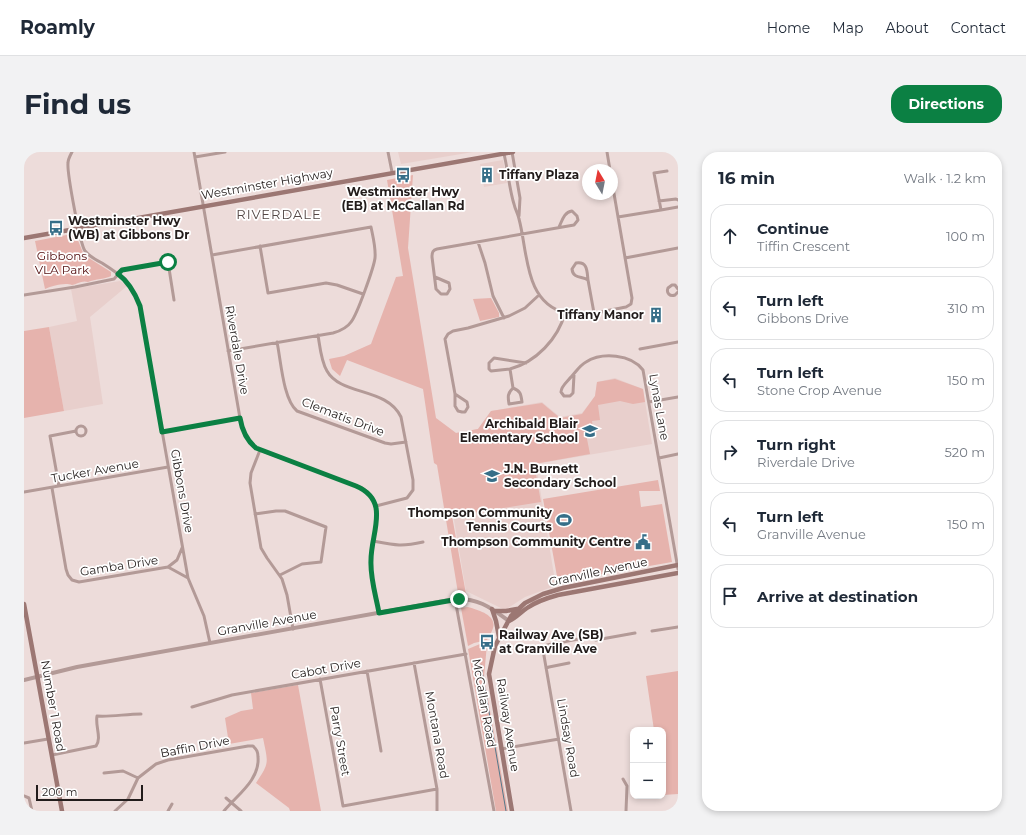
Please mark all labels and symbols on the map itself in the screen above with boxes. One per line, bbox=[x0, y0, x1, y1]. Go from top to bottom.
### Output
street label: Westminster Highway bbox=[200, 164, 334, 202]
north arrow bbox=[582, 164, 618, 200]
bus stop icon: Westminster Hwy (EB) at McCallan Rd bbox=[394, 166, 412, 184]
building icon: Tiffany Plaza bbox=[478, 166, 496, 184]
place label: Tiffany Plaza bbox=[499, 167, 579, 182]
place label: Westminster Hwy (EB) at McCallan Rd bbox=[341, 184, 465, 213]
district label: RIVERDALE bbox=[236, 206, 322, 222]
place label: Westminster Hwy (WB) at Gibbons Dr bbox=[68, 213, 189, 242]
bus stop icon: Westminster Hwy (WB) at Gibbons Dr bbox=[47, 219, 65, 237]
park label: Gibbons VLA Park bbox=[35, 248, 90, 277]
route start bbox=[159, 253, 177, 271]
street label: Riverdale Drive bbox=[222, 304, 253, 396]
building icon: Tiffany Manor bbox=[647, 306, 665, 324]
place label: Tiffany Manor bbox=[557, 307, 644, 322]
street label: Lynas Lane bbox=[646, 372, 673, 441]
street label: Clematis Drive bbox=[300, 394, 387, 439]
place label: Archibald Blair Elementary School bbox=[460, 416, 578, 445]
school or university icon: Archibald Blair Elementary School bbox=[581, 422, 599, 440]
street label: Gibbons Drive bbox=[168, 448, 197, 534]
street label: Tucker Avenue bbox=[50, 455, 140, 486]
place label: J.N. Burnett Secondary School bbox=[503, 461, 616, 490]
school or university icon: J.N. Burnett Secondary School bbox=[483, 467, 501, 485]
place label: Thompson Community Tennis Courts bbox=[408, 505, 553, 534]
sports icon: Thompson Community Tennis Courts bbox=[555, 511, 573, 529]
public building icon: Thompson Community Centre bbox=[634, 533, 652, 551]
place label: Thompson Community Centre bbox=[441, 534, 631, 549]
street label: Gamba Drive bbox=[79, 552, 159, 579]
street label: Granville Avenue bbox=[547, 554, 649, 589]
route end bbox=[450, 590, 468, 608]
street label: Granville Avenue bbox=[216, 606, 318, 639]
place label: Railway Ave (SB) at Granville Ave bbox=[499, 627, 603, 656]
bus stop icon: Railway Ave (SB) at Granville Ave bbox=[478, 633, 496, 651]
street label: Cabot Drive bbox=[290, 655, 362, 682]
street label: McCallan Road bbox=[469, 657, 500, 748]
street label: Number 1 Road bbox=[38, 659, 69, 753]
street label: Railway Avenue bbox=[494, 677, 523, 773]
street label: Montana Road bbox=[422, 690, 453, 780]
street label: Lindsay Road bbox=[554, 697, 583, 779]
street label: Parry Street bbox=[327, 705, 354, 777]
street label: Baffin Drive bbox=[159, 732, 231, 761]
scale bar bbox=[36, 783, 143, 802]

